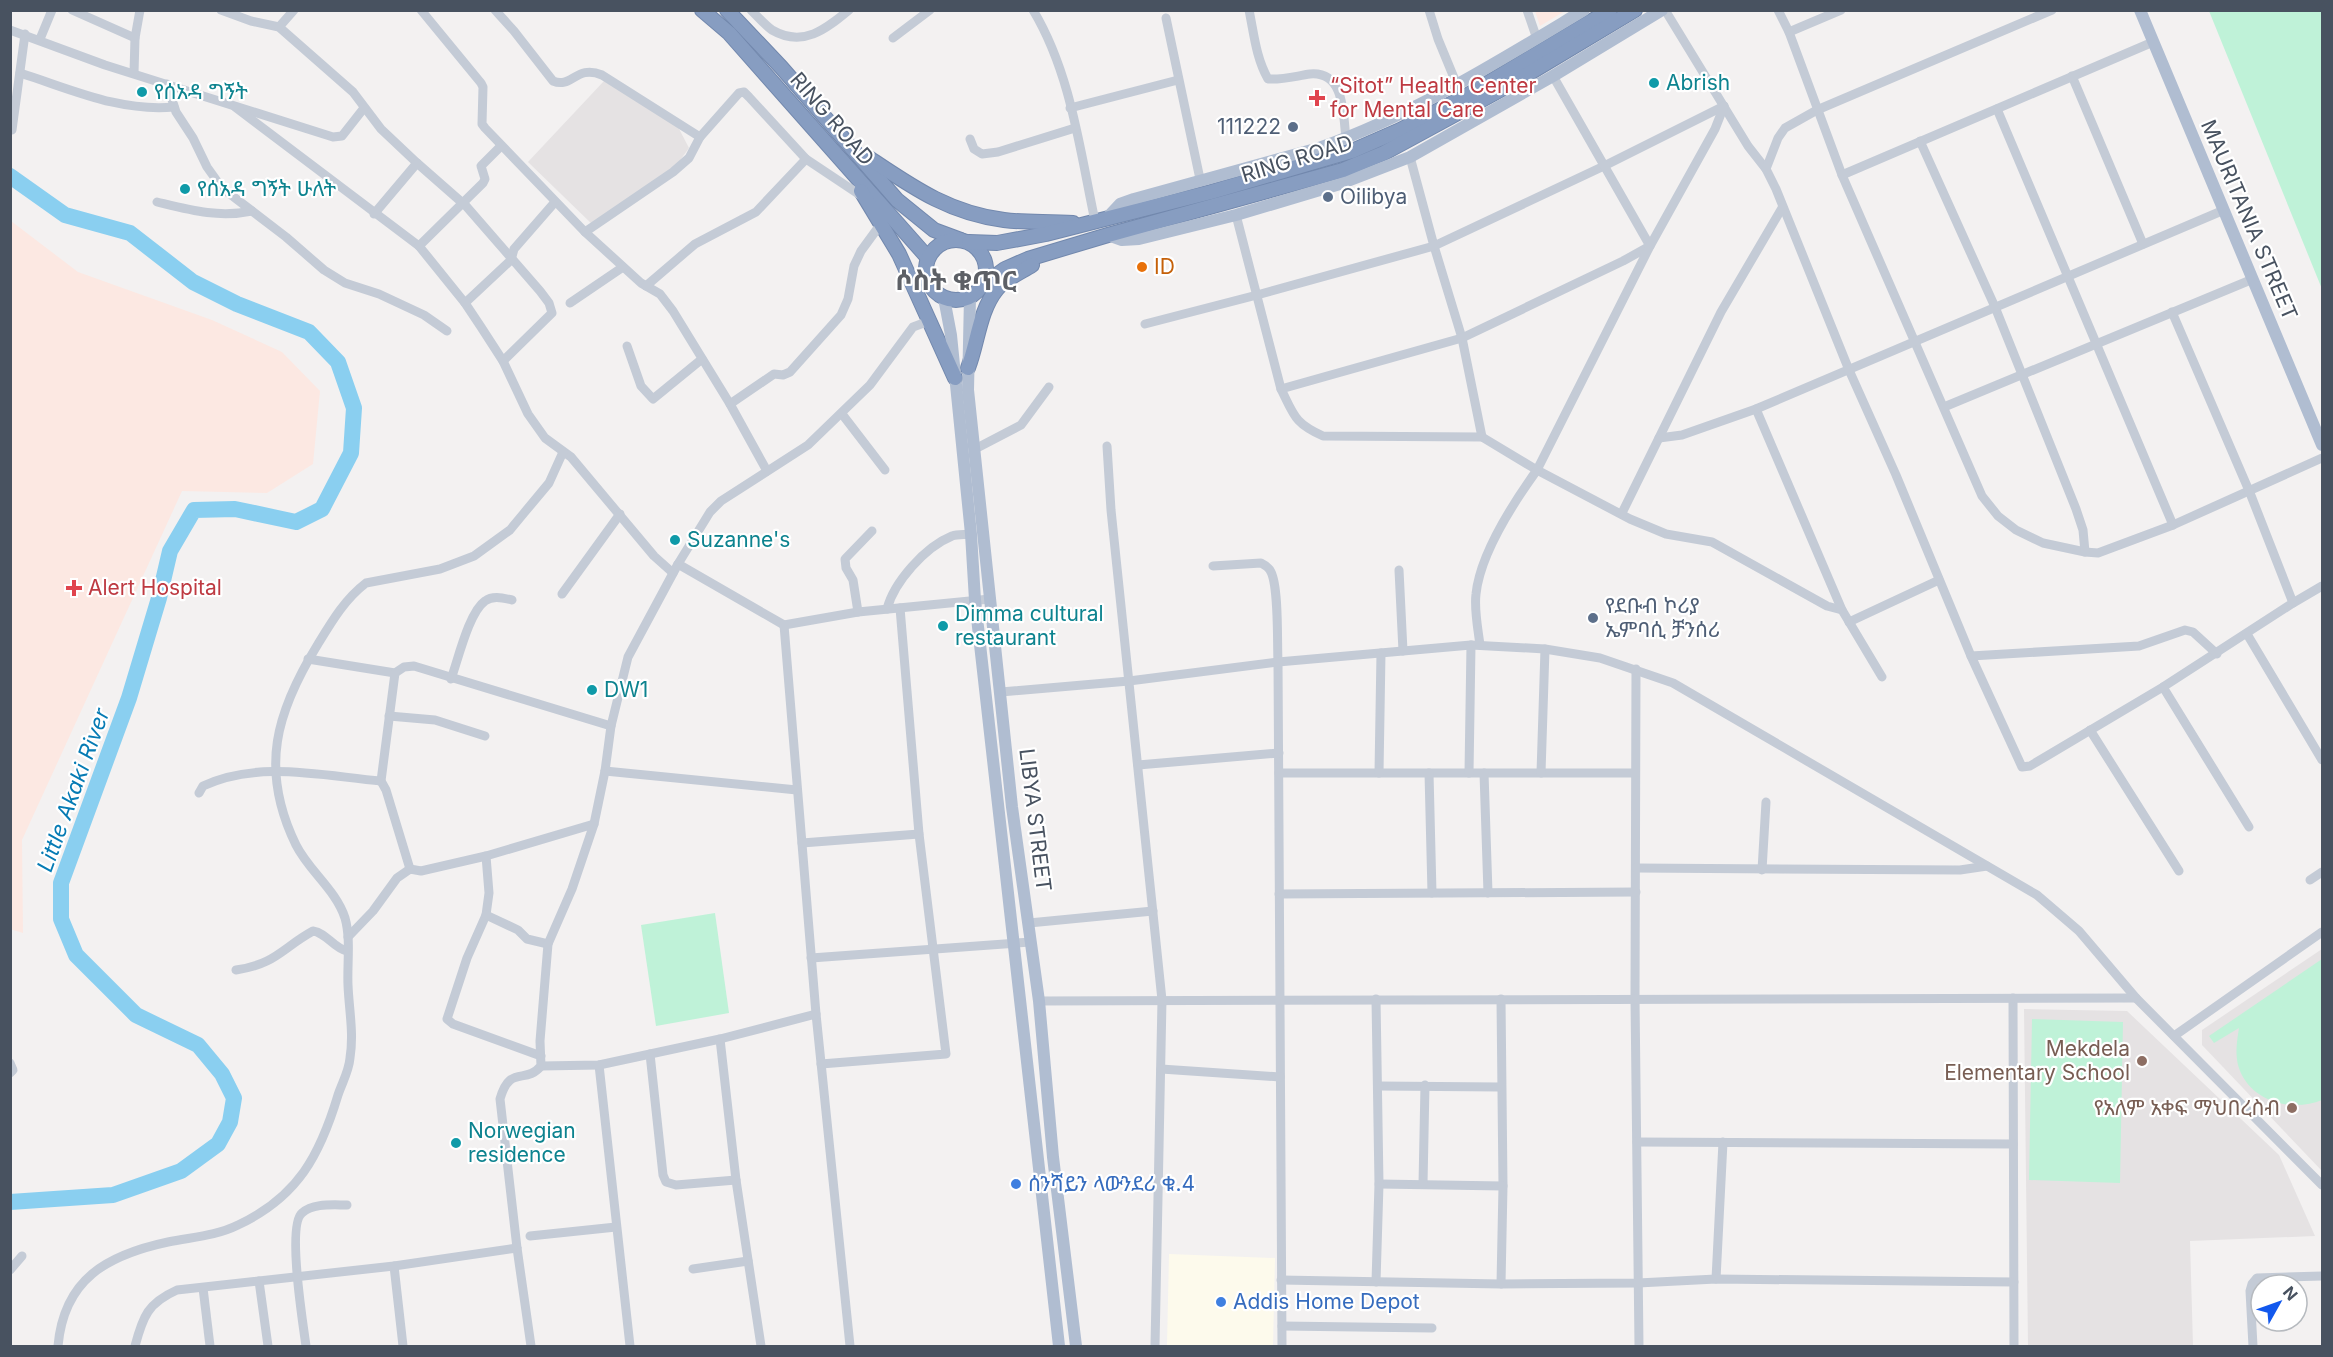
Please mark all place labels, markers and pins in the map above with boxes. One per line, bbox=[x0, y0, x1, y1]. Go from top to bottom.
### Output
place label: Abrish bbox=[1666, 70, 1730, 95]
place label: “Sitot” Health Center for Mental Care bbox=[1330, 73, 1536, 122]
marker: Abrish bbox=[1647, 76, 1661, 90]
place label: የሰአዳ ግኝት bbox=[154, 79, 248, 104]
marker: የሰአዳ ግኝት bbox=[135, 85, 149, 99]
marker: “Sitot” Health Center for Mental Care bbox=[1308, 89, 1326, 107]
place label: 111222 bbox=[1217, 114, 1281, 139]
marker: 111222 bbox=[1286, 120, 1300, 134]
place label: የሰአዳ ግኝት ሁለት bbox=[197, 176, 337, 201]
marker: የሰአዳ ግኝት ሁለት bbox=[178, 182, 192, 196]
place label: Oilibya bbox=[1340, 184, 1407, 209]
marker: Oilibya bbox=[1321, 190, 1335, 204]
place label: ID bbox=[1154, 254, 1175, 279]
marker: ID bbox=[1135, 260, 1149, 274]
place label: Suzanne's bbox=[687, 527, 790, 552]
marker: Suzanne's bbox=[668, 533, 682, 547]
place label: Alert Hospital bbox=[88, 575, 222, 600]
marker: Alert Hospital bbox=[65, 579, 83, 597]
place label: የደቡብ ኮሪያ ኤምባሲ ቻንሰሪ bbox=[1605, 593, 1720, 642]
place label: Dimma cultural restaurant bbox=[955, 601, 1104, 650]
marker: የደቡብ ኮሪያ ኤምባሲ ቻንሰሪ bbox=[1586, 611, 1600, 625]
marker: Dimma cultural restaurant bbox=[936, 619, 950, 633]
place label: DW1 bbox=[604, 677, 648, 702]
marker: DW1 bbox=[585, 683, 599, 697]
place label: Mekdela Elementary School bbox=[1944, 1036, 2130, 1085]
marker: Mekdela Elementary School bbox=[2135, 1054, 2149, 1068]
place label: የአለም አቀፍ ማህበረስብ bbox=[2094, 1095, 2280, 1120]
marker: የአለም አቀፍ ማህበረስብ bbox=[2285, 1101, 2299, 1115]
place label: Norwegian residence bbox=[468, 1118, 576, 1167]
marker: Norwegian residence bbox=[449, 1136, 463, 1150]
place label: ሰንሻይን ላውንደሪ ቁ.4 bbox=[1028, 1171, 1195, 1196]
marker: ሰንሻይን ላውንደሪ ቁ.4 bbox=[1009, 1177, 1023, 1191]
place label: Addis Home Depot bbox=[1233, 1289, 1420, 1314]
marker: Addis Home Depot bbox=[1214, 1295, 1228, 1309]

